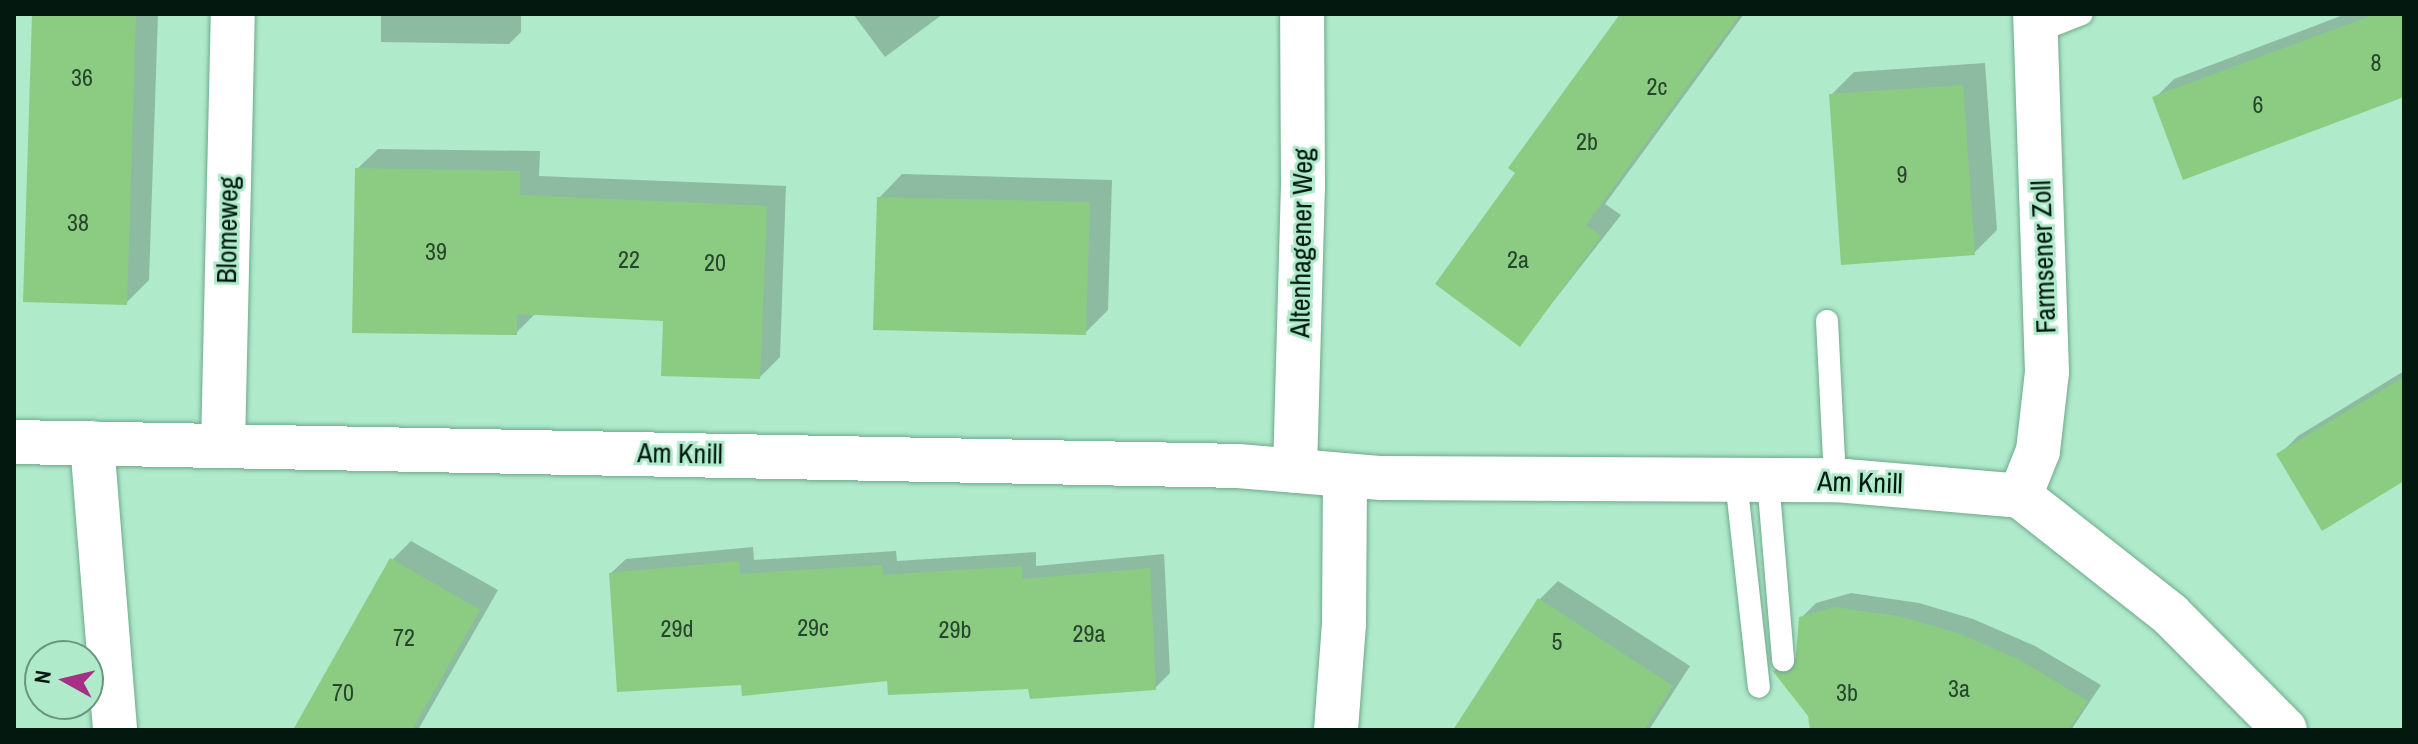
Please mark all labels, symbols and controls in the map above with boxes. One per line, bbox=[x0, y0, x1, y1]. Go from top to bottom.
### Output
house number: 8 bbox=[2371, 49, 2381, 77]
house number: 36 bbox=[71, 64, 93, 92]
house number: 2c bbox=[1647, 73, 1667, 101]
house number: 6 bbox=[2253, 91, 2263, 119]
house number: 2b bbox=[1576, 128, 1598, 156]
street label: Altenhagener Weg bbox=[1283, 148, 1319, 338]
house number: 9 bbox=[1897, 161, 1907, 189]
street label: Blomeweg bbox=[209, 176, 245, 284]
street label: Farmsener Zoll bbox=[2024, 180, 2062, 334]
house number: 38 bbox=[67, 209, 89, 237]
house number: 39 bbox=[425, 238, 447, 266]
house number: 22 bbox=[618, 246, 640, 274]
house number: 2a bbox=[1507, 246, 1529, 274]
house number: 20 bbox=[704, 249, 726, 277]
street label: Am Knill bbox=[637, 435, 723, 471]
street label: Am Knill bbox=[1817, 464, 1903, 500]
house number: 29c bbox=[797, 614, 829, 642]
house number: 29d bbox=[661, 615, 693, 643]
house number: 29b bbox=[939, 616, 971, 644]
house number: 29a bbox=[1073, 620, 1105, 648]
house number: 72 bbox=[393, 624, 415, 652]
house number: 5 bbox=[1552, 628, 1562, 656]
north arrow bbox=[24, 640, 104, 720]
text: N bbox=[26, 668, 58, 685]
house number: 3a bbox=[1948, 675, 1970, 703]
house number: 70 bbox=[332, 679, 354, 707]
house number: 3b bbox=[1836, 679, 1858, 707]

